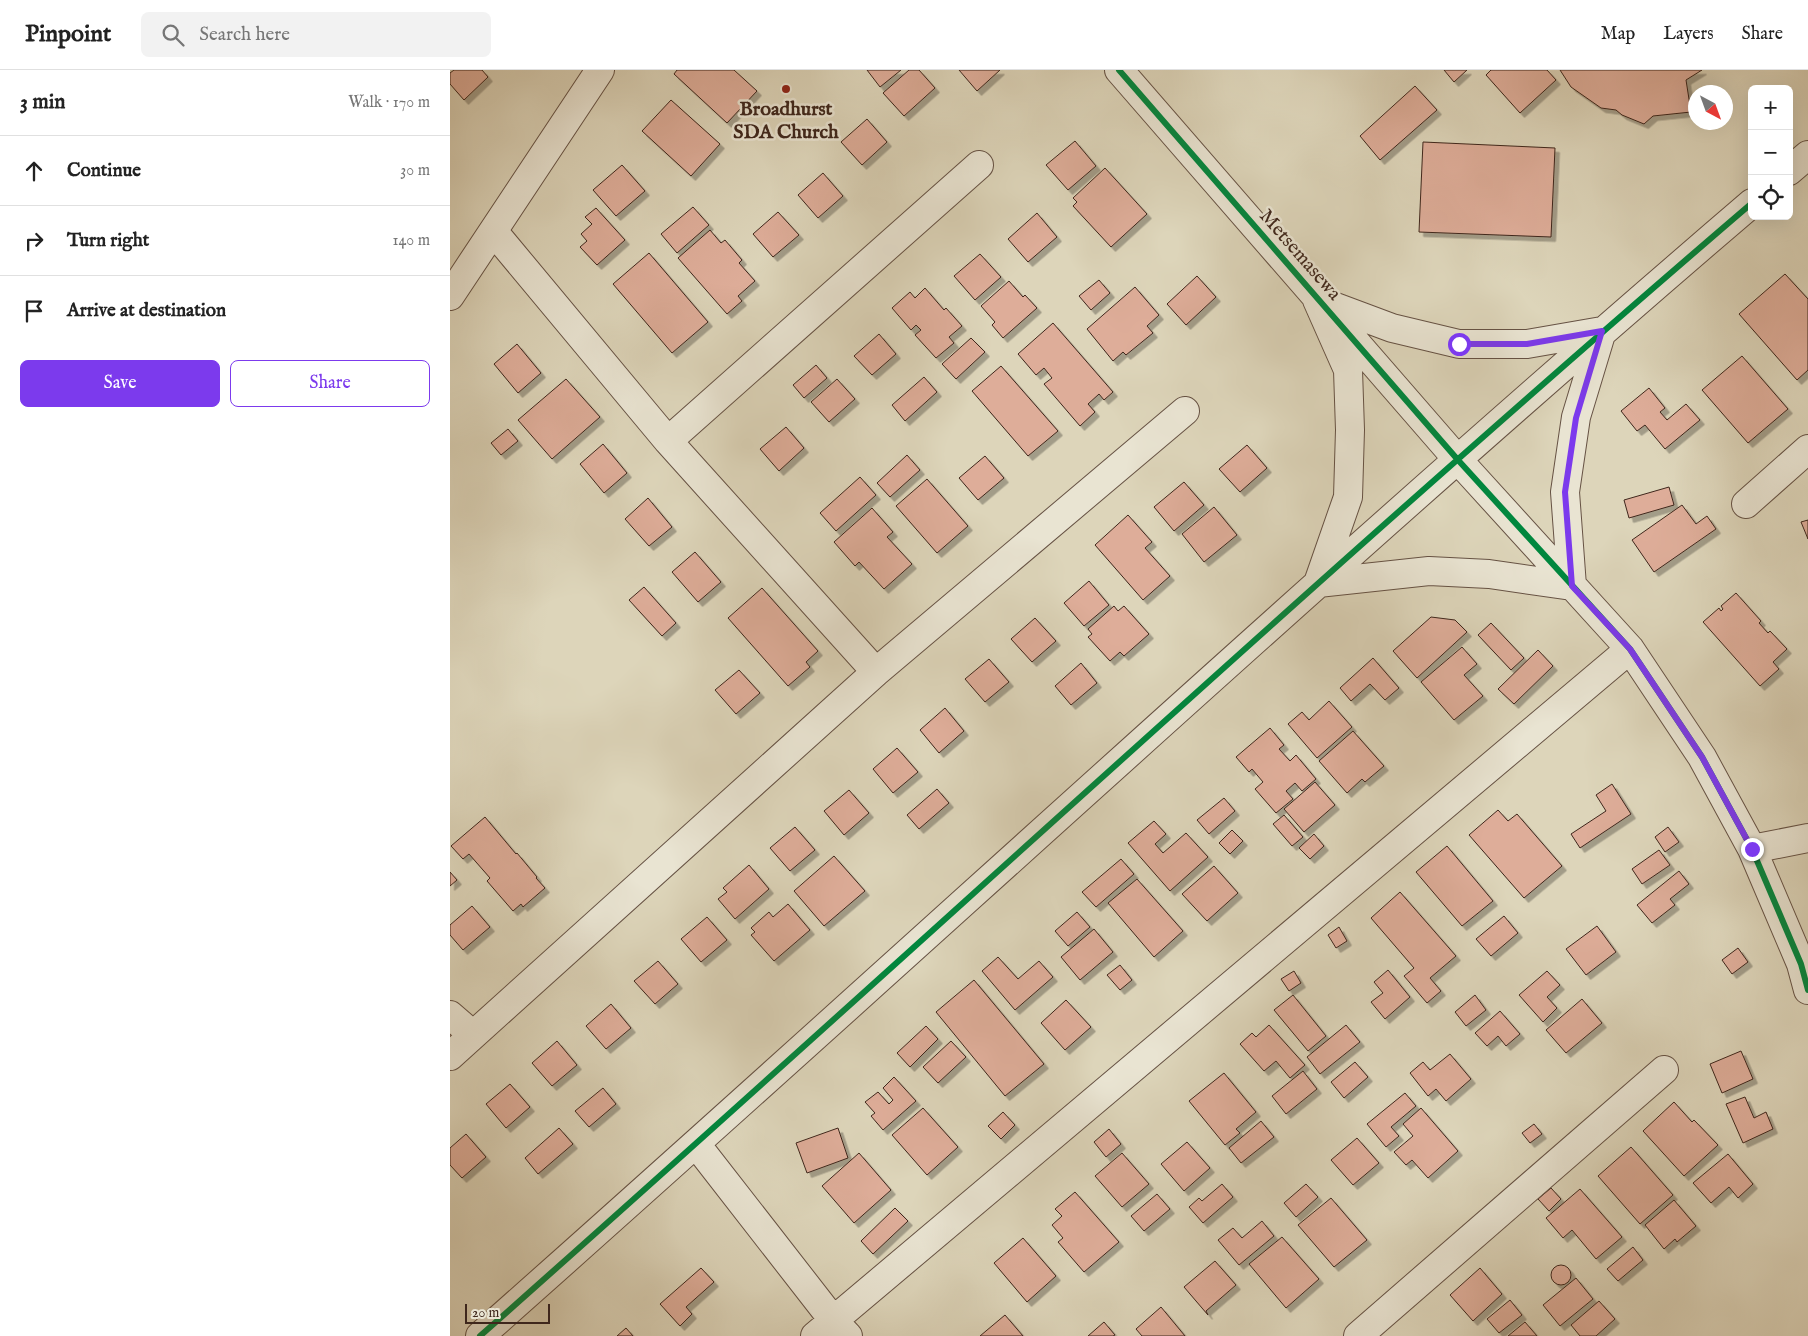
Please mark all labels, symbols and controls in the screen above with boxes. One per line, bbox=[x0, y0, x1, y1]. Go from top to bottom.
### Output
search box bbox=[141, 12, 491, 57]
text: Pinpoint bbox=[25, 19, 111, 50]
icon: search bbox=[159, 21, 187, 49]
text: Search here bbox=[199, 23, 290, 47]
text: Map bbox=[1601, 23, 1635, 46]
text: Layers bbox=[1663, 23, 1714, 46]
text: Share bbox=[1742, 23, 1783, 46]
marker: Broadhurst SDA Church bbox=[780, 83, 792, 95]
north arrow bbox=[1688, 85, 1733, 130]
map controls bbox=[1748, 85, 1793, 220]
button: + bbox=[1748, 85, 1793, 130]
text: 3 min bbox=[20, 89, 65, 116]
text: Walk · 170 m bbox=[348, 93, 430, 113]
place label: Broadhurst SDA Church bbox=[733, 97, 839, 145]
button: − bbox=[1748, 130, 1793, 175]
icon: ahead bbox=[20, 157, 48, 185]
text: Continue bbox=[67, 159, 141, 183]
text: 30 m bbox=[400, 161, 430, 181]
button: locate bbox=[1748, 175, 1793, 220]
street label: Metsemasewa bbox=[1254, 204, 1347, 306]
icon: right bbox=[20, 227, 48, 255]
text: Turn right bbox=[67, 229, 149, 253]
text: 140 m bbox=[392, 231, 430, 251]
icon: arrive bbox=[20, 297, 48, 325]
text: Arrive at destination bbox=[67, 299, 226, 323]
route start bbox=[1448, 333, 1471, 356]
button: Save bbox=[20, 360, 220, 407]
button: Share bbox=[230, 360, 430, 407]
route end bbox=[1741, 838, 1764, 861]
scale bar bbox=[465, 1301, 550, 1324]
text: 20 m bbox=[472, 1304, 499, 1322]

